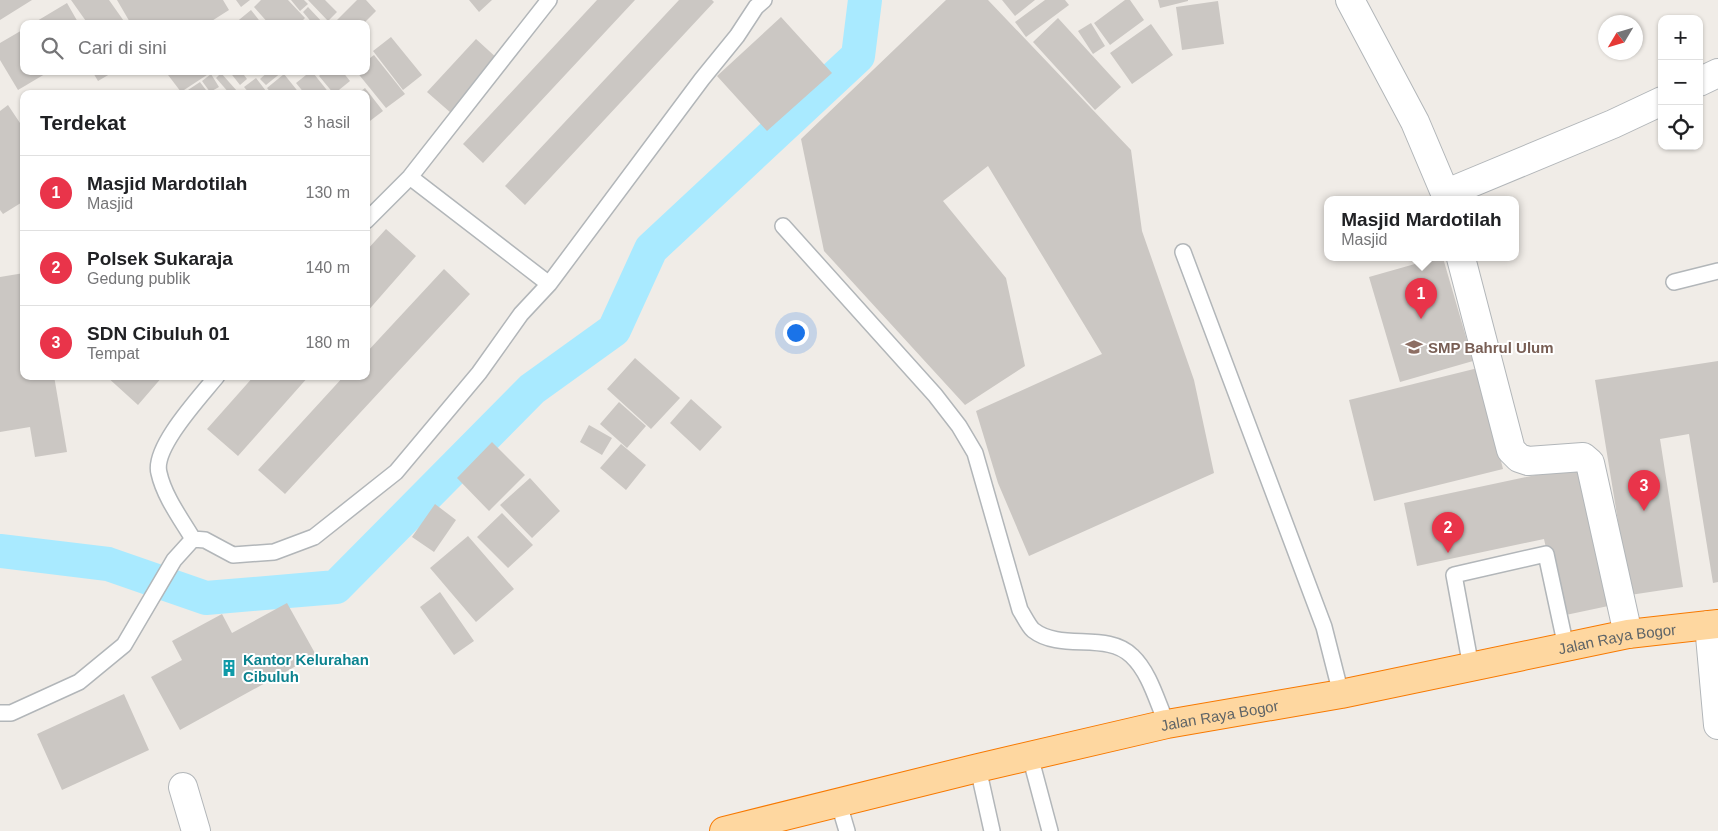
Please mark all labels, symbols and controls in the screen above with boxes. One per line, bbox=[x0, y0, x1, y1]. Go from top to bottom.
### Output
north arrow bbox=[1598, 15, 1643, 60]
map controls bbox=[1658, 15, 1703, 150]
button: + bbox=[1658, 15, 1703, 60]
search box bbox=[20, 20, 370, 75]
icon: search bbox=[38, 34, 66, 62]
text: Cari di sini bbox=[78, 37, 167, 58]
button: − bbox=[1658, 60, 1703, 105]
button: locate bbox=[1658, 105, 1703, 150]
text: Terdekat bbox=[40, 111, 126, 134]
text: 3 hasil bbox=[304, 114, 350, 131]
text: Masjid Mardotilah bbox=[87, 173, 247, 194]
text: 1 bbox=[52, 184, 60, 201]
text: 130 m bbox=[306, 184, 350, 201]
text: Masjid bbox=[87, 195, 133, 212]
popup bbox=[1324, 196, 1519, 261]
text: Masjid Mardotilah bbox=[1341, 209, 1502, 230]
text: Masjid bbox=[1341, 231, 1388, 248]
text: Polsek Sukaraja bbox=[87, 248, 233, 269]
text: 2 bbox=[52, 259, 60, 276]
text: 140 m bbox=[306, 259, 350, 276]
text: Gedung publik bbox=[87, 270, 190, 287]
pin: 1 bbox=[1405, 278, 1437, 319]
your location bbox=[783, 320, 809, 346]
text: SDN Cibuluh 01 bbox=[87, 323, 230, 344]
text: 3 bbox=[52, 334, 60, 351]
text: 180 m bbox=[306, 334, 350, 351]
school or university icon: SMP Bahrul Ulum bbox=[1404, 337, 1424, 357]
place label: SMP Bahrul Ulum bbox=[1428, 339, 1554, 356]
text: Tempat bbox=[87, 345, 139, 362]
pin: 3 bbox=[1628, 470, 1660, 511]
pin: 2 bbox=[1432, 512, 1464, 553]
street label: Jalan Raya Bogor bbox=[1557, 620, 1677, 657]
place label: Kantor Kelurahan Cibuluh bbox=[243, 651, 369, 685]
building icon: Kantor Kelurahan Cibuluh bbox=[219, 658, 239, 678]
street label: Jalan Raya Bogor bbox=[1159, 696, 1280, 734]

